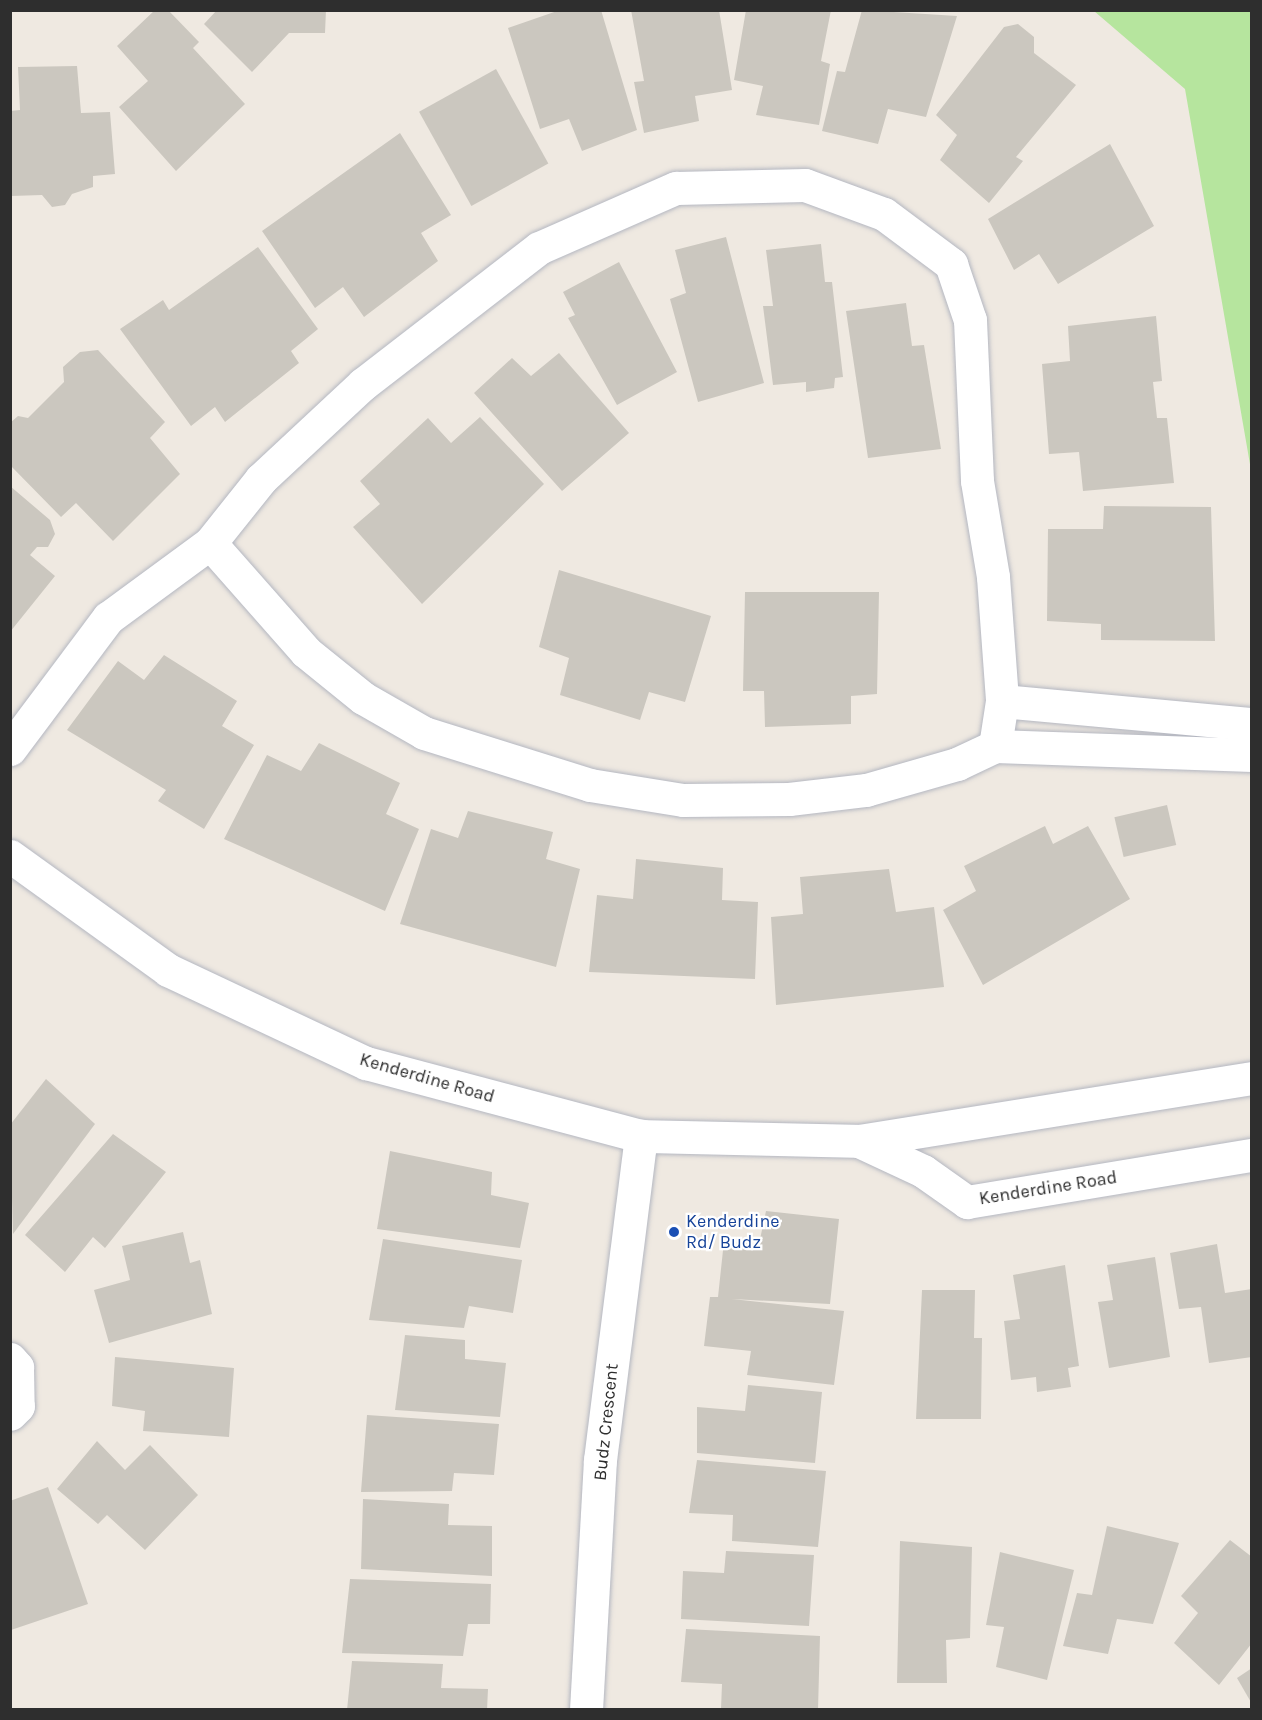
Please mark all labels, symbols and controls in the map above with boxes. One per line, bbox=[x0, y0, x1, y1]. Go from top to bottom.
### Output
street label: Kenderdine Road bbox=[357, 1048, 497, 1108]
street label: Kenderdine Road bbox=[978, 1166, 1118, 1210]
place label: Kenderdine Rd/ Budz bbox=[686, 1211, 780, 1254]
marker: Kenderdine Rd/ Budz bbox=[667, 1225, 681, 1239]
street label: Budz Crescent bbox=[589, 1362, 623, 1482]

